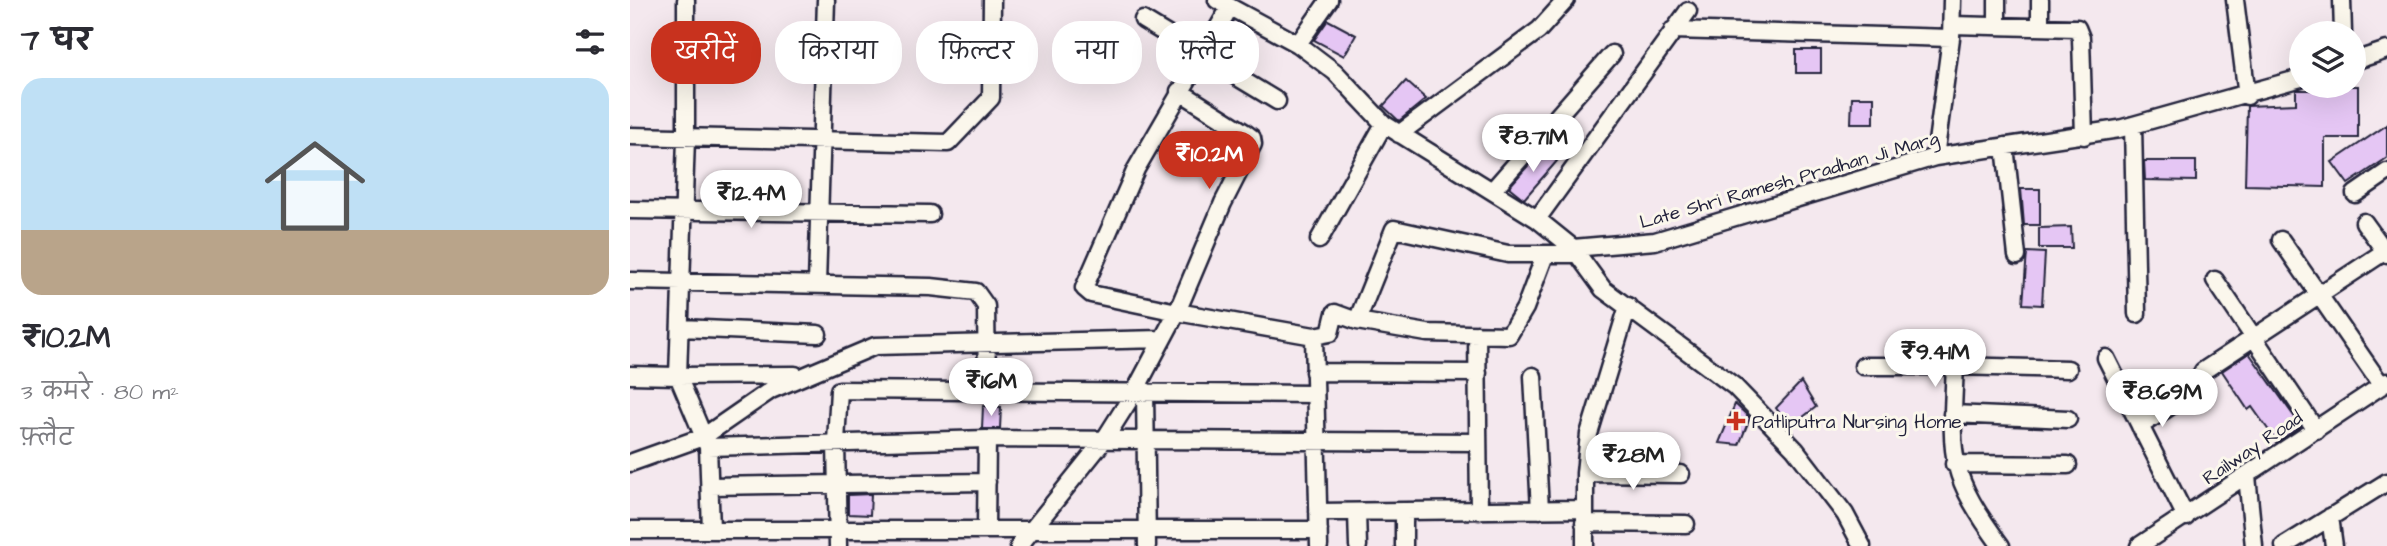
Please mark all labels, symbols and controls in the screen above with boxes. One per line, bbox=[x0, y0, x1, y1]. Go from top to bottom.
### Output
text: 7 घर bbox=[21, 20, 91, 62]
chip: खरीदें bbox=[651, 21, 761, 84]
chip: किराया bbox=[775, 21, 902, 84]
chip: फ़िल्टर bbox=[916, 21, 1038, 84]
chip: नया bbox=[1052, 21, 1142, 84]
chip: फ़्लैट bbox=[1156, 21, 1259, 84]
map controls bbox=[2289, 21, 2366, 98]
button: layers bbox=[2289, 21, 2366, 98]
icon: filters bbox=[571, 23, 609, 61]
pin: ₹8.71M bbox=[1476, 114, 1590, 174]
text: ₹8.71M bbox=[1498, 121, 1568, 153]
icon: home bbox=[252, 123, 378, 249]
street label: Late Shri Ramesh Pradhan Ji Marg bbox=[1637, 125, 1943, 237]
pin: ₹10.2M bbox=[1152, 132, 1266, 191]
text: ₹10.2M bbox=[1175, 138, 1243, 170]
pin: ₹12.4M bbox=[694, 170, 808, 230]
text: ₹12.4M bbox=[716, 177, 786, 209]
text: ₹10.2M bbox=[21, 317, 111, 359]
pin: ₹9.41M bbox=[1878, 330, 1992, 389]
text: ₹9.41M bbox=[1900, 336, 1970, 368]
pin: ₹16M bbox=[950, 358, 1032, 418]
text: ₹16M bbox=[965, 365, 1017, 397]
pin: ₹8.69M bbox=[2105, 370, 2219, 429]
text: 3 कमरे · 80 m² bbox=[21, 376, 179, 408]
text: ₹8.69M bbox=[2122, 376, 2202, 408]
street label: Railway Road bbox=[2197, 405, 2309, 493]
place label: Patliputra Nursing Home bbox=[1752, 409, 1962, 437]
marker: Patliputra Nursing Home bbox=[1726, 411, 1746, 431]
text: फ़्लैट bbox=[21, 422, 73, 454]
pin: ₹28M bbox=[1592, 433, 1674, 492]
text: ₹28M bbox=[1602, 439, 1664, 471]

